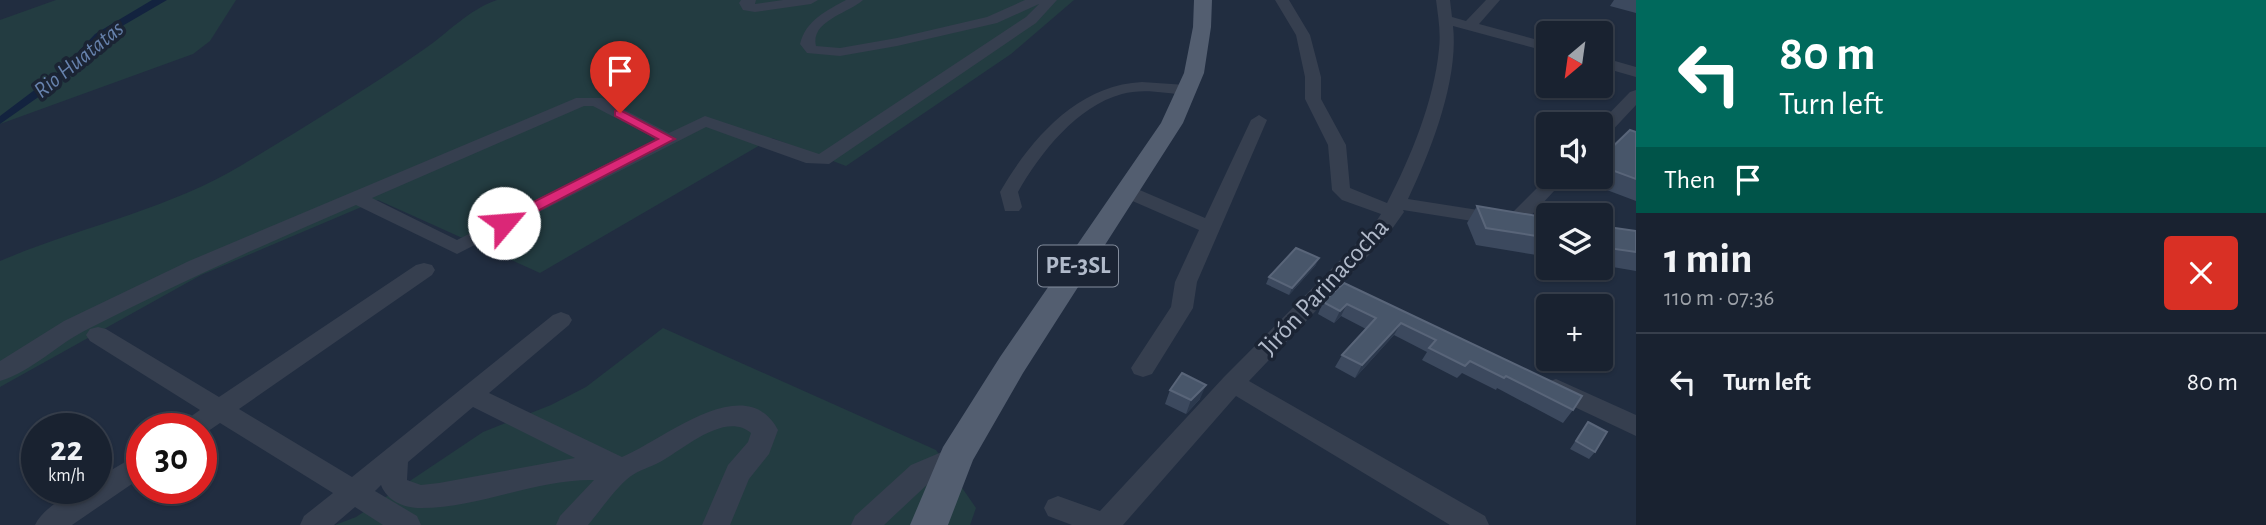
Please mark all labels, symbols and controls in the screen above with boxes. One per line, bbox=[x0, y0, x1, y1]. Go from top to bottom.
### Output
water label: Rio Huatatas bbox=[30, 17, 128, 103]
north arrow bbox=[1536, 21, 1614, 98]
map controls bbox=[1536, 21, 1613, 371]
icon: left bbox=[1664, 28, 1755, 119]
text: 80 m bbox=[1779, 30, 1876, 79]
pin bbox=[590, 41, 650, 113]
icon: arrive bbox=[601, 52, 639, 90]
text: Turn left bbox=[1779, 88, 1883, 120]
button: sound bbox=[1536, 112, 1613, 189]
icon: arrive bbox=[1729, 161, 1767, 199]
text: Then bbox=[1664, 167, 1715, 193]
position arrow bbox=[467, 186, 541, 260]
button: layers bbox=[1536, 203, 1613, 280]
street label: Jirón Parinacocha bbox=[1254, 214, 1394, 360]
button: close bbox=[2164, 236, 2238, 310]
text: 1 min bbox=[1664, 238, 1753, 280]
road number: PE-3SL bbox=[1038, 246, 1118, 286]
text: 110 m · 07:36 bbox=[1664, 287, 1774, 310]
button: + bbox=[1536, 294, 1613, 371]
icon: left bbox=[1664, 363, 1702, 401]
text: Turn left bbox=[1723, 369, 1811, 395]
text: 80 m bbox=[2187, 369, 2238, 395]
speed limit sign: 30 bbox=[126, 413, 217, 504]
text: 22 bbox=[50, 432, 83, 467]
text: km/h bbox=[48, 467, 85, 485]

